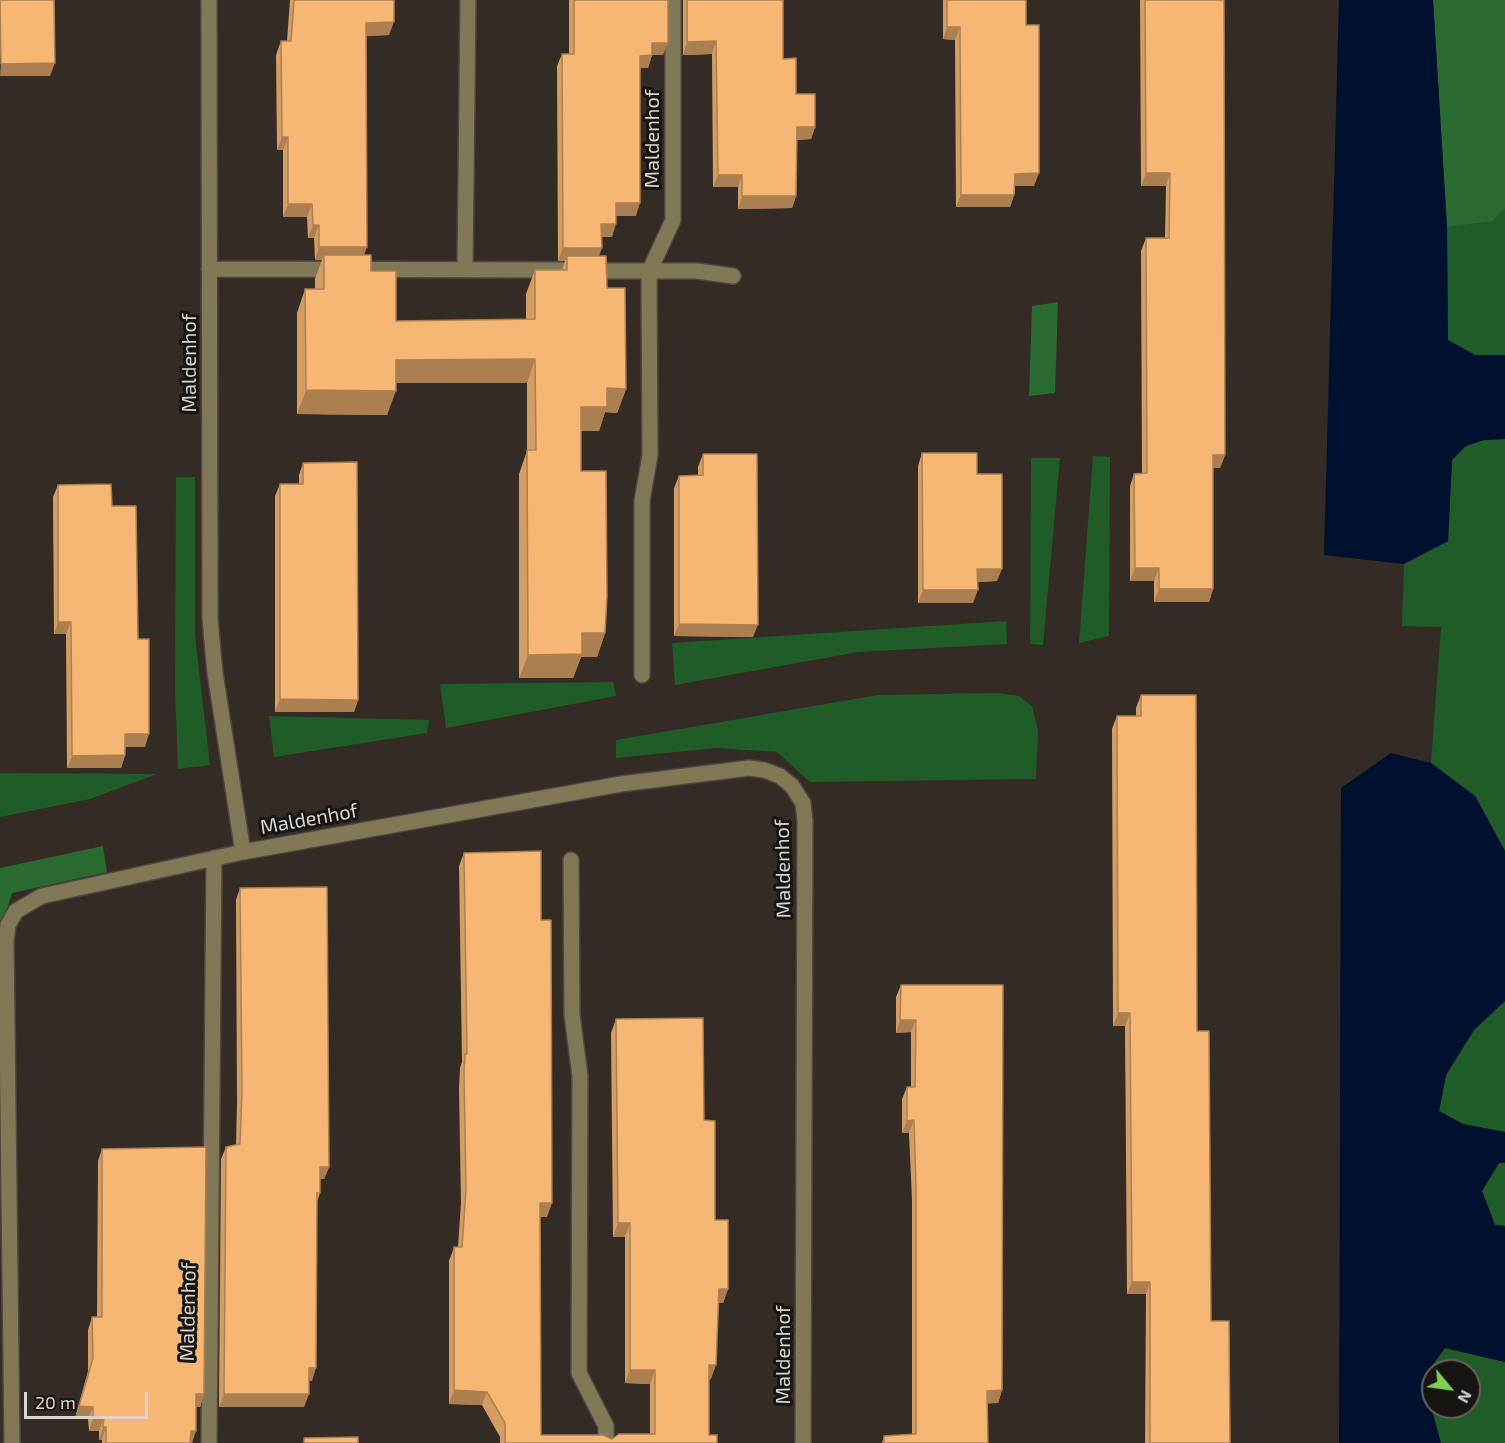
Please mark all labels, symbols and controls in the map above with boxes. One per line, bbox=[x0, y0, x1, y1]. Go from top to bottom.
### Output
street label: Maldenhof bbox=[640, 90, 664, 188]
street label: Maldenhof bbox=[177, 314, 201, 412]
street label: Maldenhof bbox=[258, 799, 360, 839]
street label: Maldenhof bbox=[770, 819, 796, 919]
street label: Maldenhof bbox=[175, 1262, 201, 1362]
street label: Maldenhof bbox=[771, 1306, 795, 1404]
north arrow bbox=[1421, 1359, 1481, 1419]
scale bar bbox=[27, 1380, 152, 1418]
text: N bbox=[1454, 1387, 1477, 1407]
text: 20 m bbox=[35, 1391, 76, 1413]

